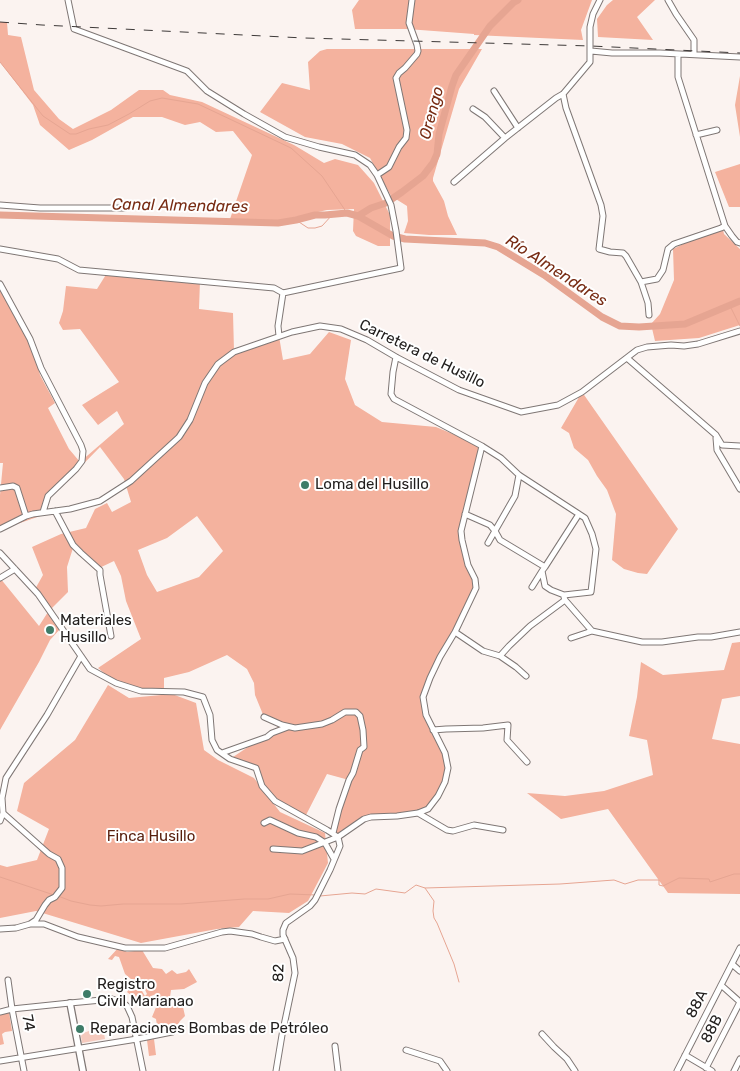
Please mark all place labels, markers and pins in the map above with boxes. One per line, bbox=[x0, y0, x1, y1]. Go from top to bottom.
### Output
place label: Loma del Husillo bbox=[315, 476, 429, 494]
marker: Loma del Husillo bbox=[299, 479, 311, 491]
place label: Materiales Husillo bbox=[60, 612, 132, 647]
marker: Materiales Husillo bbox=[44, 624, 56, 636]
place label: Registro Civil Marianao bbox=[97, 976, 194, 1011]
marker: Registro Civil Marianao bbox=[81, 988, 93, 1000]
place label: Reparaciones Bombas de Petróleo bbox=[90, 1020, 329, 1038]
marker: Reparaciones Bombas de Petróleo bbox=[74, 1023, 86, 1035]

